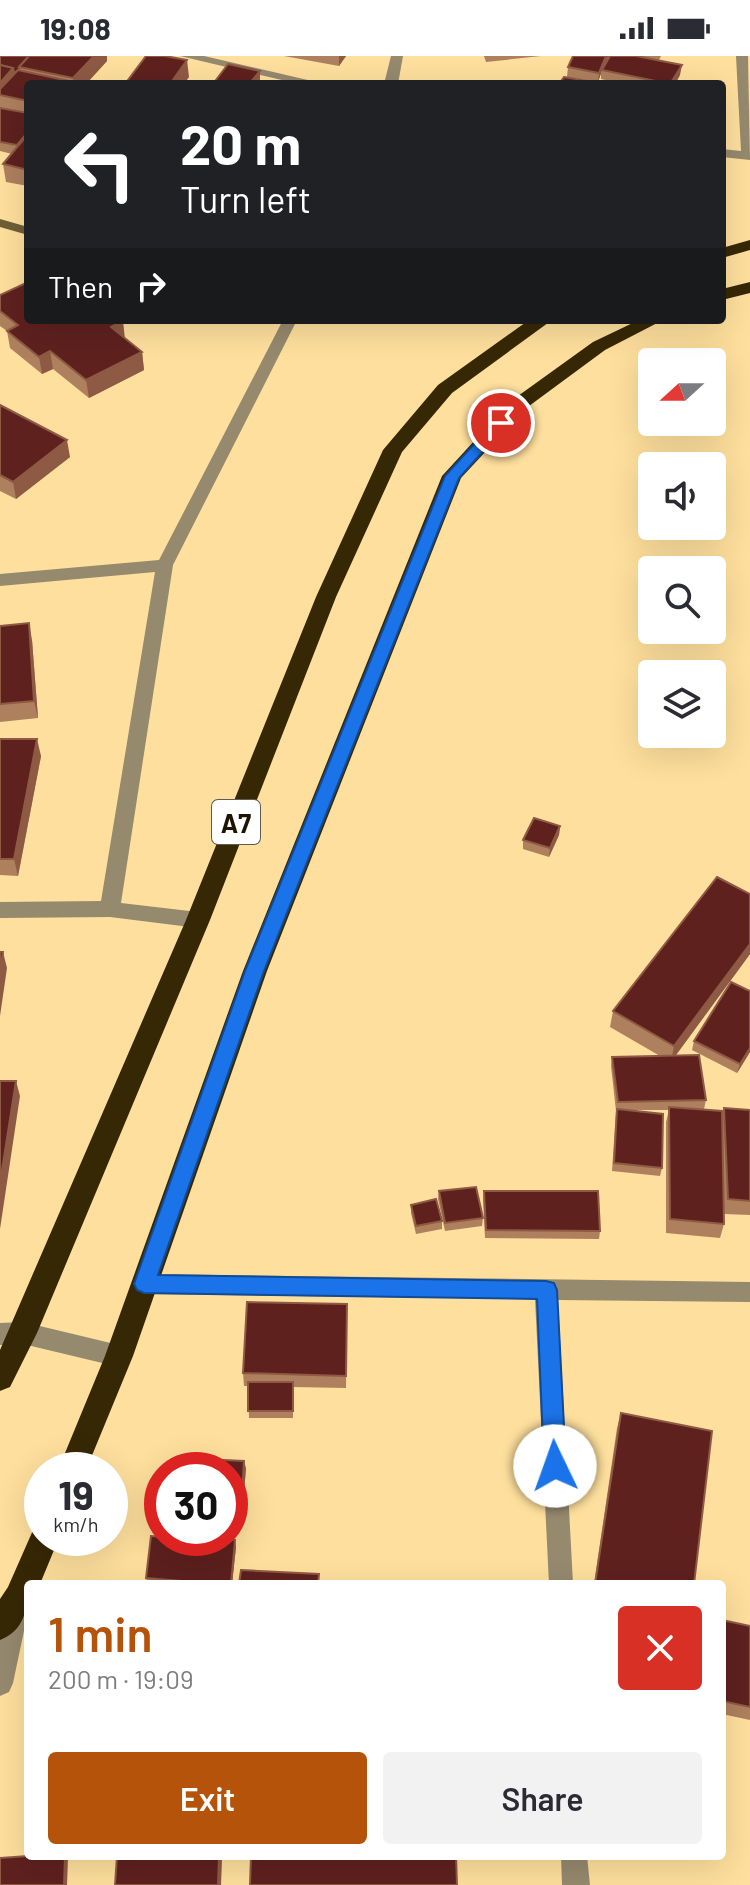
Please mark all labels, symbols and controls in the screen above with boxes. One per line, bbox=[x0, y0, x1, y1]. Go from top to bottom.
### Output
text: 19:08 bbox=[40, 10, 111, 46]
text: 20 m bbox=[180, 109, 301, 176]
icon: left bbox=[48, 112, 152, 216]
text: Turn left bbox=[180, 177, 311, 220]
icon: right bbox=[129, 264, 173, 308]
text: Then bbox=[48, 268, 113, 304]
north arrow bbox=[638, 348, 726, 436]
map controls bbox=[638, 348, 726, 748]
pin bbox=[467, 389, 535, 457]
icon: arrive bbox=[479, 401, 523, 445]
button: sound bbox=[638, 452, 726, 540]
button: search bbox=[638, 556, 726, 644]
button: layers bbox=[638, 660, 726, 748]
road number: A7 bbox=[212, 800, 260, 844]
position arrow bbox=[513, 1424, 597, 1508]
speed limit sign: 30 bbox=[144, 1452, 248, 1556]
text: 19 bbox=[58, 1470, 94, 1518]
text: km/h bbox=[53, 1512, 99, 1536]
text: 1 min bbox=[48, 1604, 153, 1662]
button: close bbox=[618, 1606, 702, 1690]
text: 200 m · 19:09 bbox=[48, 1663, 194, 1694]
button: Exit bbox=[48, 1752, 367, 1844]
button: Share bbox=[383, 1752, 702, 1844]

